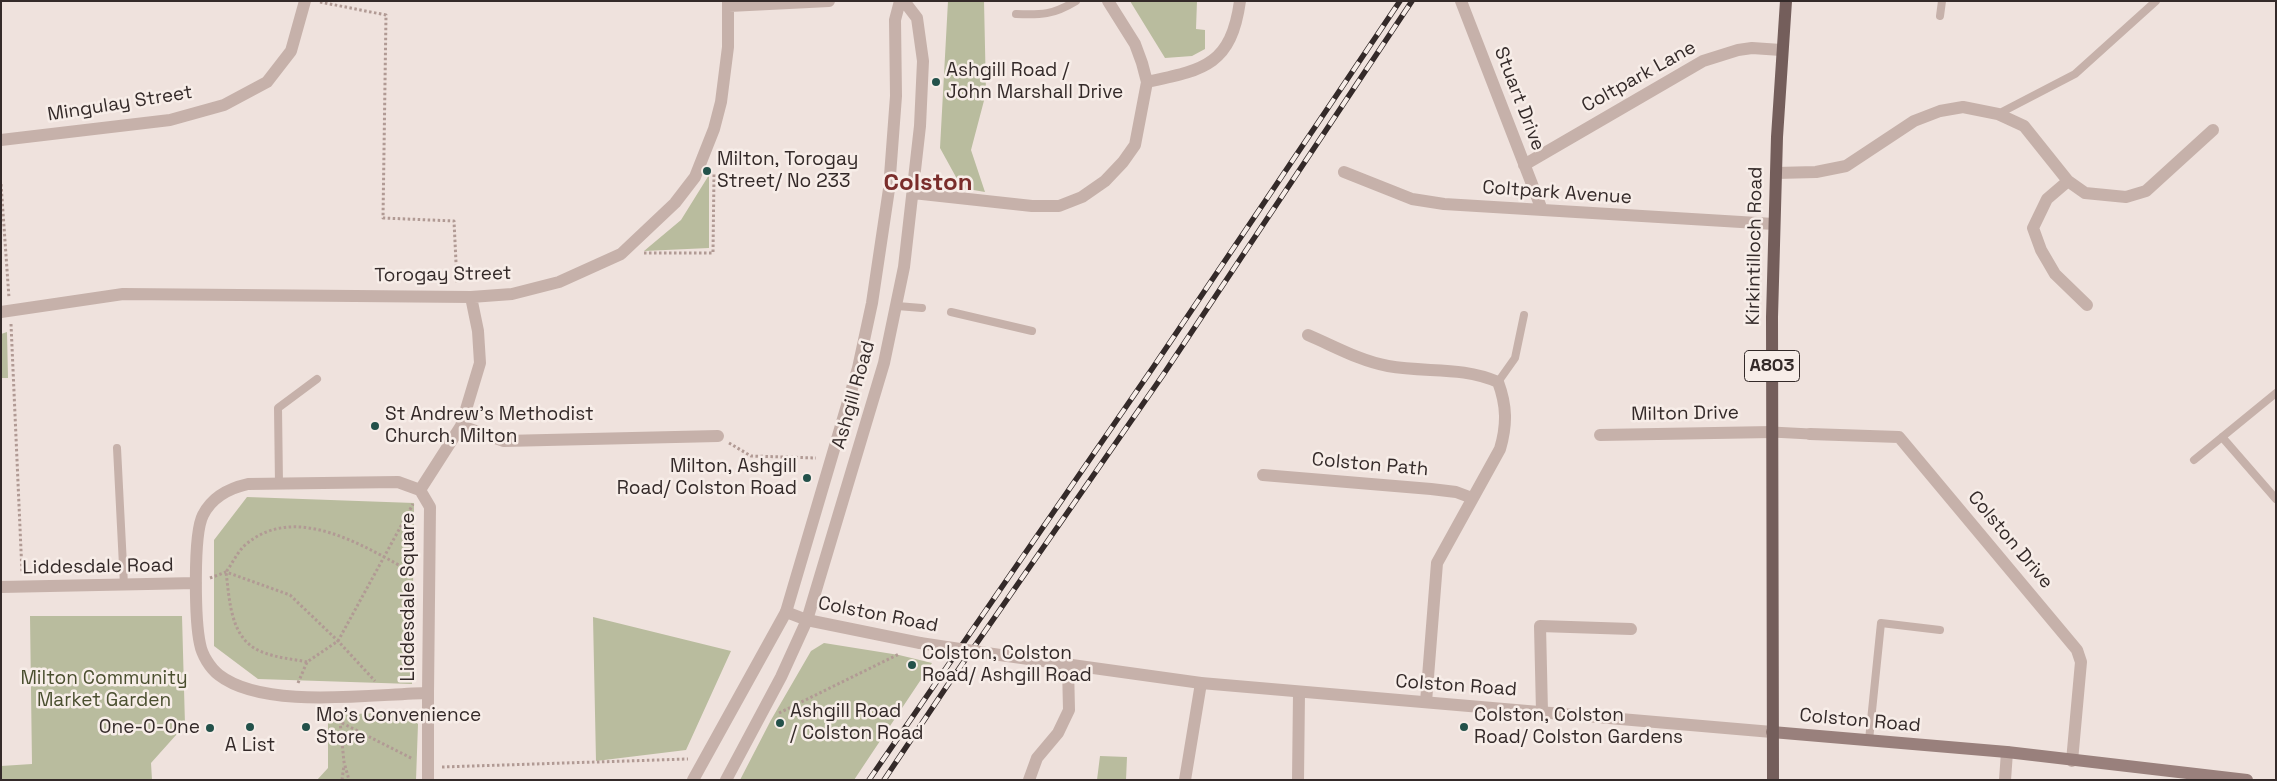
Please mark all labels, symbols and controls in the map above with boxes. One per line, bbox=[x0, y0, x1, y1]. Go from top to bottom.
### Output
street label: Coltpark Lane bbox=[1578, 36, 1700, 118]
street label: Stuart Drive bbox=[1489, 44, 1549, 154]
place label: Ashgill Road / John Marshall Drive bbox=[946, 60, 1123, 104]
marker: Ashgill Road / John Marshall Drive bbox=[930, 76, 942, 88]
street label: Mingulay Street bbox=[46, 81, 194, 127]
place label: Milton, Torogay Street/ No 233 bbox=[717, 149, 858, 193]
marker: Milton, Torogay Street/ No 233 bbox=[701, 165, 713, 177]
street label: Kirkintilloch Road bbox=[1742, 166, 1768, 326]
district label: Colston bbox=[884, 169, 972, 197]
street label: Coltpark Avenue bbox=[1481, 176, 1633, 210]
street label: Torogay Street bbox=[374, 262, 512, 288]
street label: Ashgill Road bbox=[828, 338, 880, 452]
road number: A803 bbox=[1744, 351, 1800, 382]
street label: Milton Drive bbox=[1631, 402, 1739, 426]
place label: St Andrew's Methodist Church, Milton bbox=[385, 404, 594, 448]
marker: St Andrew's Methodist Church, Milton bbox=[369, 420, 381, 432]
street label: Colston Path bbox=[1311, 449, 1429, 481]
place label: Milton, Ashgill Road/ Colston Road bbox=[617, 456, 797, 500]
marker: Milton, Ashgill Road/ Colston Road bbox=[801, 472, 813, 484]
street label: Colston Drive bbox=[1963, 486, 2057, 594]
street label: Liddesdale Square bbox=[398, 512, 420, 682]
street label: Liddesdale Road bbox=[22, 554, 174, 580]
street label: Colston Road bbox=[816, 592, 940, 638]
place label: Colston, Colston Road/ Ashgill Road bbox=[922, 643, 1092, 687]
marker: Colston, Colston Road/ Ashgill Road bbox=[906, 659, 918, 671]
park label: Milton Community Market Garden bbox=[20, 668, 188, 712]
street label: Colston Road bbox=[1395, 670, 1517, 702]
place label: Ashgill Road / Colston Road bbox=[790, 701, 924, 745]
street label: Colston Road bbox=[1798, 704, 1922, 738]
place label: Mo's Convenience Store bbox=[316, 705, 481, 749]
place label: Colston, Colston Road/ Colston Gardens bbox=[1474, 705, 1683, 749]
place label: One-O-One bbox=[99, 717, 200, 739]
marker: Ashgill Road / Colston Road bbox=[774, 717, 786, 729]
marker: A List bbox=[244, 721, 256, 733]
marker: Mo's Convenience Store bbox=[300, 721, 312, 733]
marker: Colston, Colston Road/ Colston Gardens bbox=[1458, 721, 1470, 733]
marker: One-O-One bbox=[204, 722, 216, 734]
place label: A List bbox=[225, 735, 275, 757]

